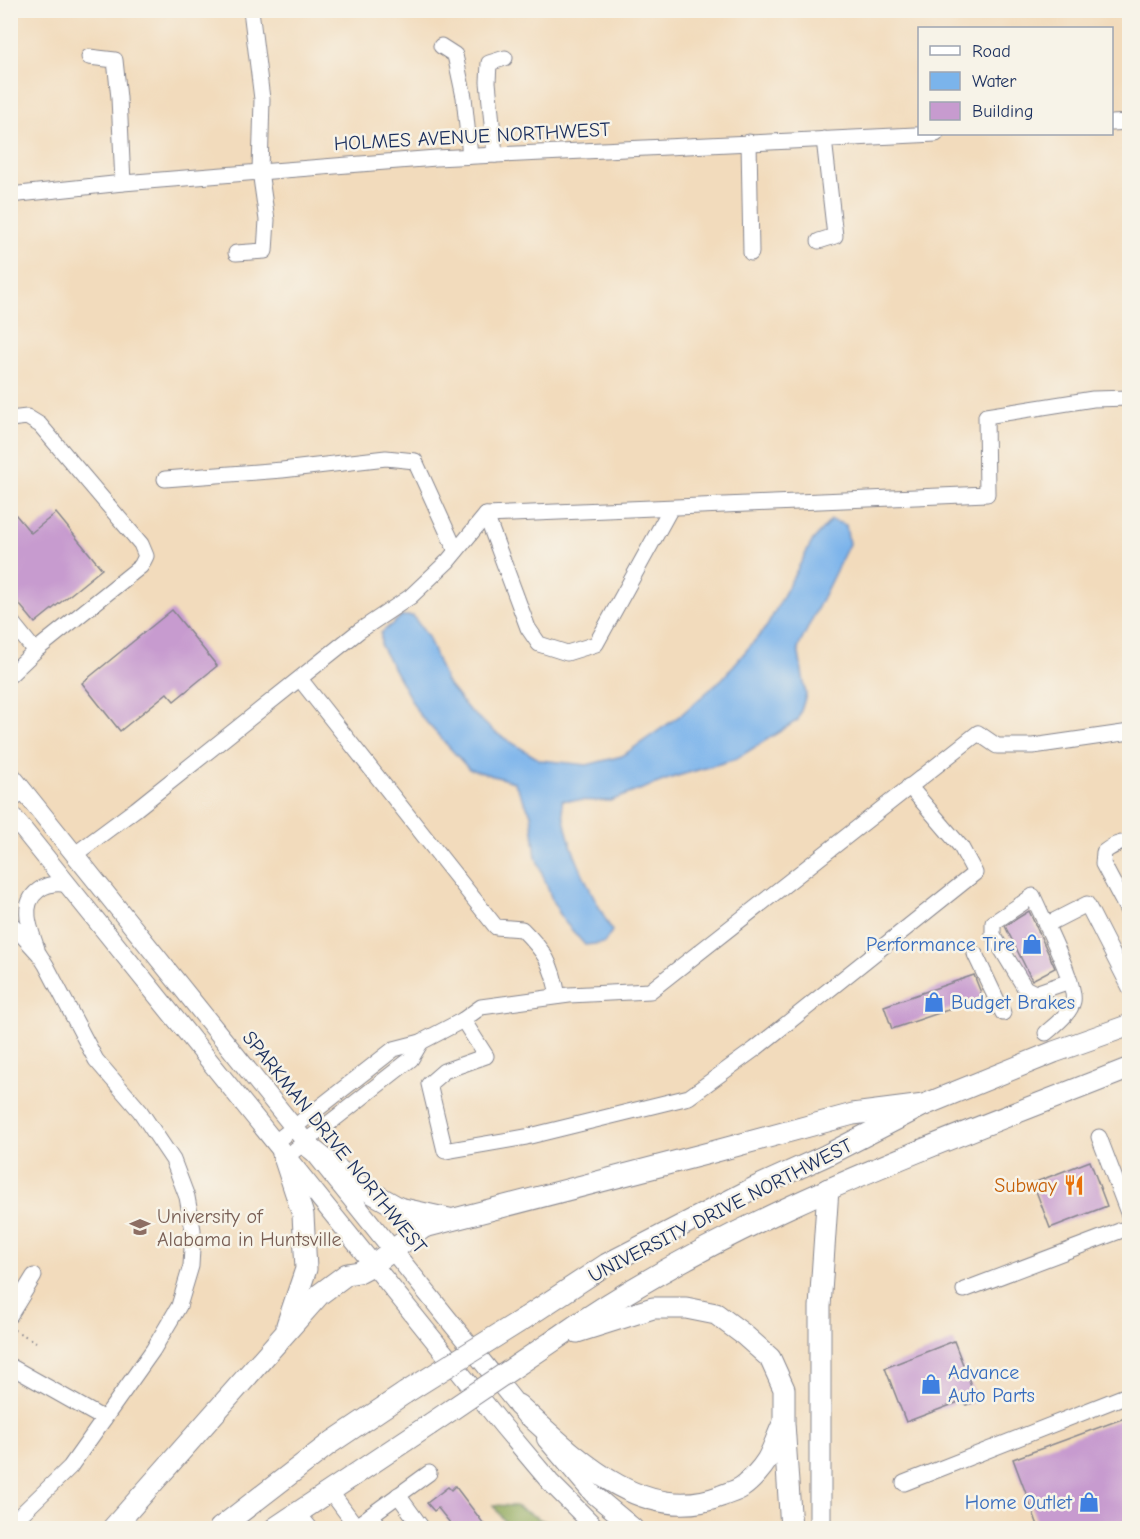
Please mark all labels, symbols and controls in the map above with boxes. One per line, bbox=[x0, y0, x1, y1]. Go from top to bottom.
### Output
legend bbox=[918, 27, 1113, 135]
text: Road bbox=[972, 41, 1011, 62]
text: Water bbox=[972, 71, 1017, 92]
text: Building bbox=[972, 101, 1034, 122]
street label: HOLMES AVENUE NORTHWEST bbox=[333, 118, 611, 155]
shop icon: Performance Tire bbox=[1020, 932, 1044, 956]
place label: Performance Tire bbox=[866, 933, 1015, 956]
shop icon: Budget Brakes bbox=[922, 990, 946, 1014]
place label: Budget Brakes bbox=[951, 991, 1075, 1014]
street label: SPARKMAN DRIVE NORTHWEST bbox=[238, 1026, 432, 1259]
street label: UNIVERSITY DRIVE NORTHWEST bbox=[585, 1133, 856, 1287]
restaurant icon: Subway bbox=[1062, 1173, 1086, 1197]
place label: Subway bbox=[994, 1174, 1057, 1197]
place label: University of Alabama in Huntsville bbox=[157, 1205, 342, 1251]
school or university icon: University of Alabama in Huntsville bbox=[128, 1215, 152, 1239]
place label: Advance Auto Parts bbox=[948, 1361, 1035, 1407]
shop icon: Advance Auto Parts bbox=[919, 1372, 943, 1396]
shop icon: Home Outlet bbox=[1077, 1490, 1101, 1514]
place label: Home Outlet bbox=[965, 1491, 1073, 1514]

